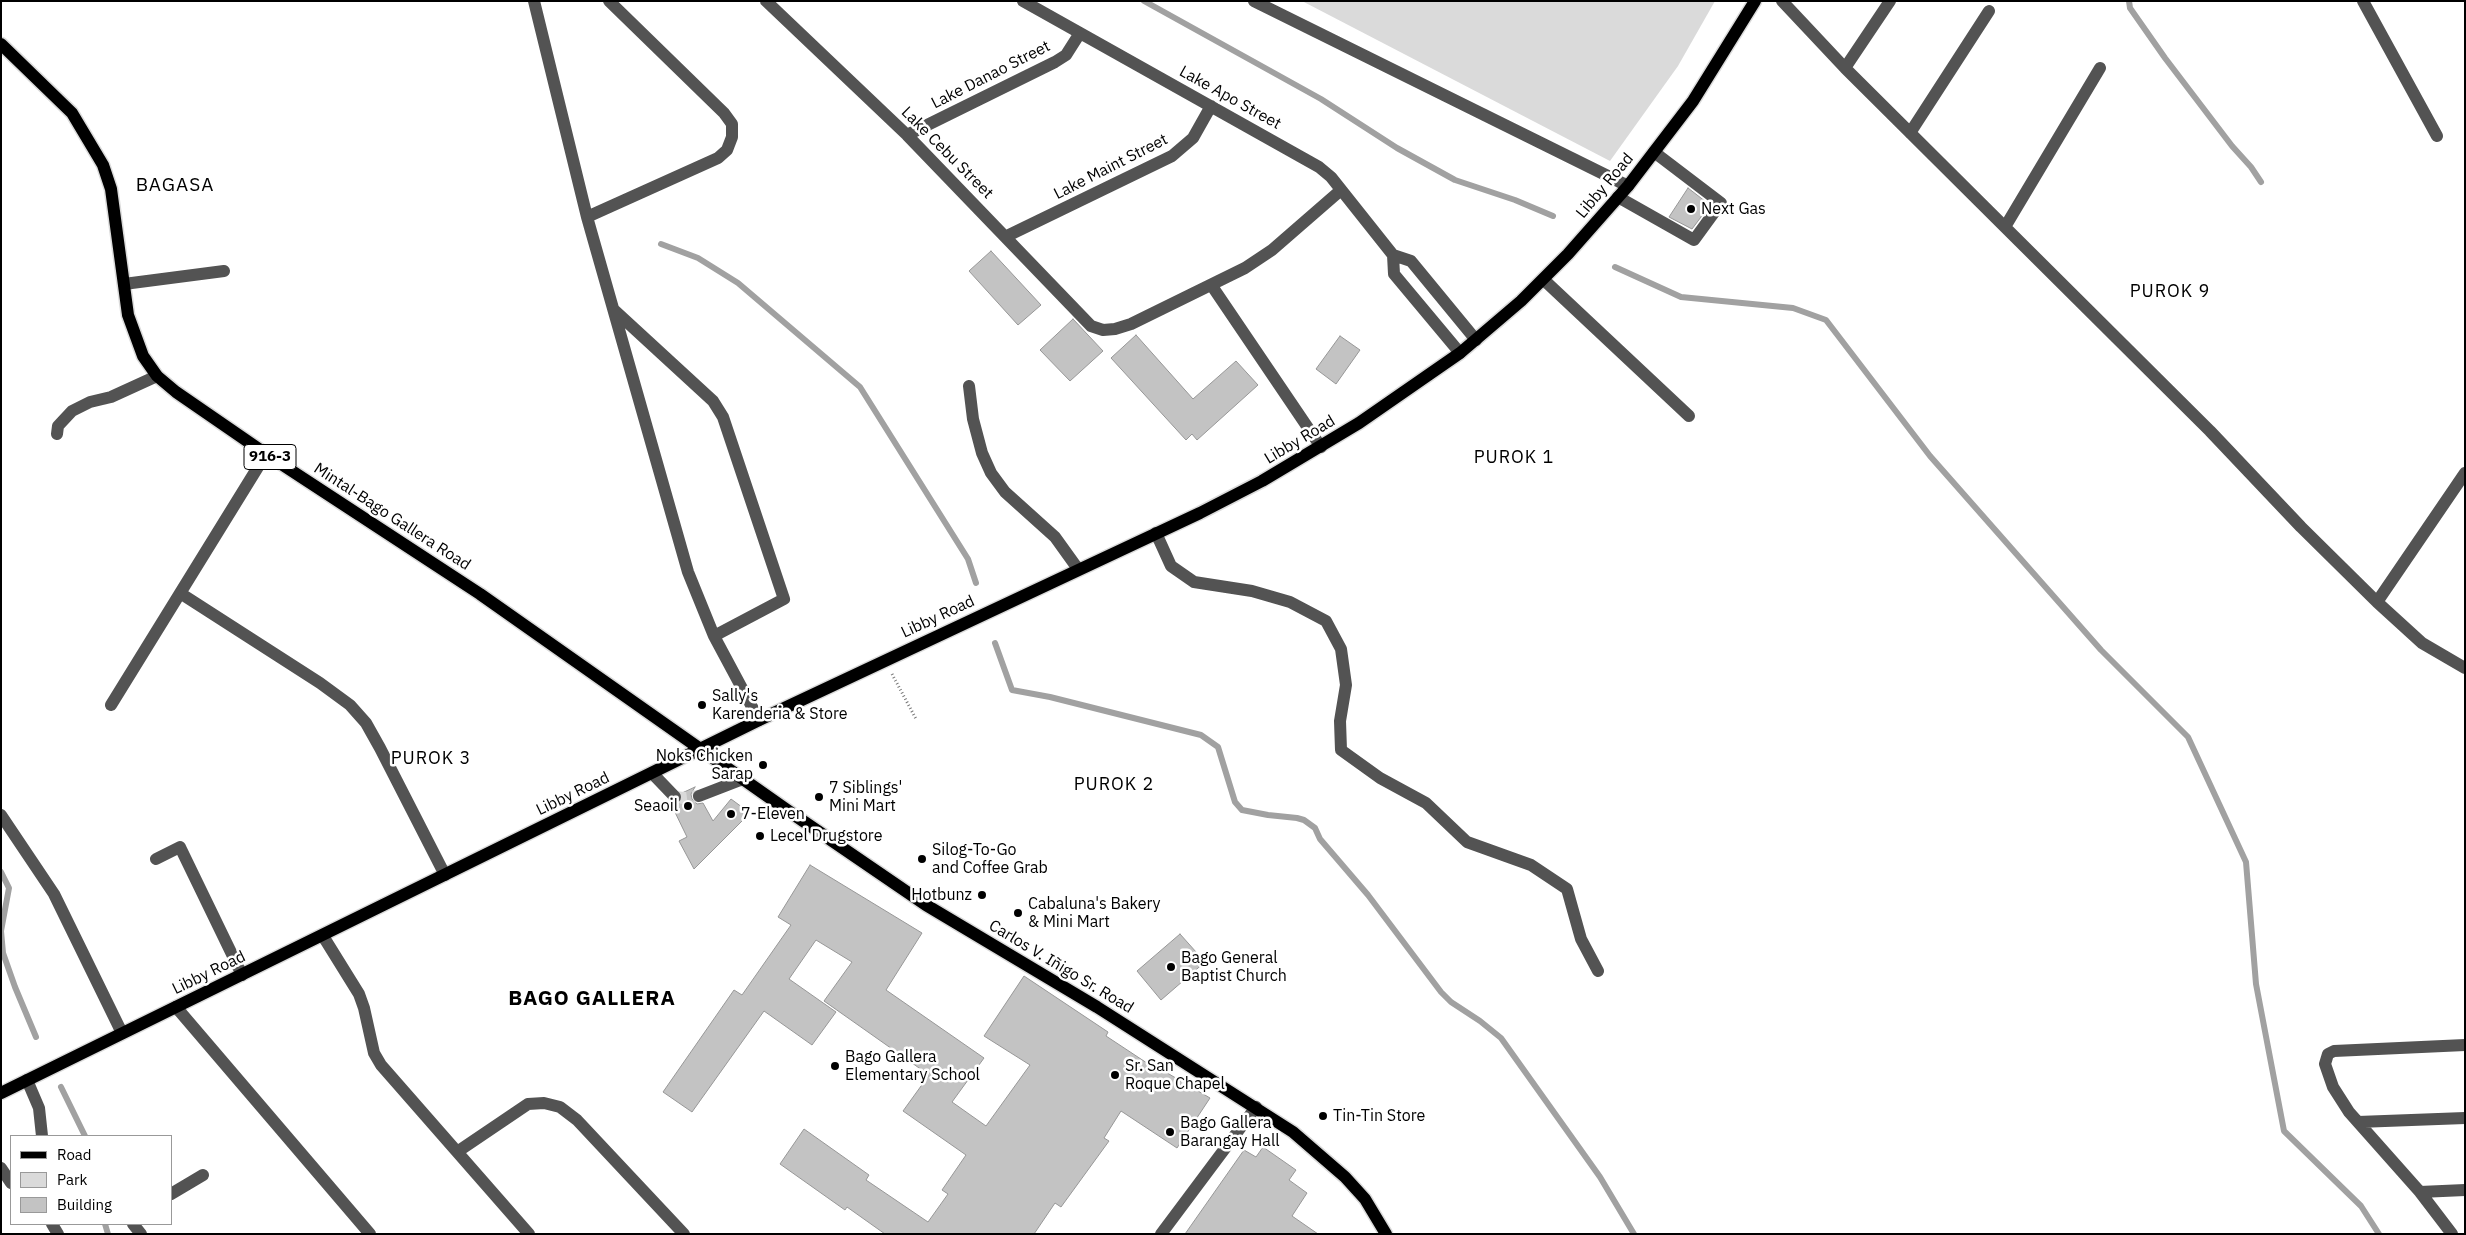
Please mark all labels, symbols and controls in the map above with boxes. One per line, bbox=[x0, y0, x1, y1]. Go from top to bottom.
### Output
street label: Lake Danao Street bbox=[928, 37, 1054, 113]
street label: Lake Apo Street bbox=[1176, 62, 1284, 134]
street label: Lake Cebu Street bbox=[897, 103, 997, 203]
street label: Lake Maint Street bbox=[1051, 130, 1171, 204]
street label: Libby Road bbox=[1572, 150, 1638, 222]
district label: BAGASA bbox=[135, 175, 215, 197]
place label: Next Gas bbox=[1701, 199, 1766, 219]
marker: Next Gas bbox=[1685, 203, 1697, 215]
district label: PUROK 9 bbox=[2129, 281, 2211, 303]
street label: Libby Road bbox=[1261, 411, 1339, 469]
road number: 916-3 bbox=[244, 444, 296, 470]
district label: PUROK 1 bbox=[1473, 447, 1555, 469]
street label: Mintal-Bago Gallera Road bbox=[310, 459, 474, 575]
street label: Libby Road bbox=[898, 592, 978, 642]
place label: Sally's Karenderia & Store bbox=[712, 686, 848, 724]
marker: Sally's Karenderia & Store bbox=[696, 699, 708, 711]
place label: Noks Chicken Sarap bbox=[656, 746, 753, 784]
district label: PUROK 3 bbox=[390, 748, 472, 770]
marker: Noks Chicken Sarap bbox=[757, 759, 769, 771]
street label: Libby Road bbox=[533, 768, 613, 820]
district label: PUROK 2 bbox=[1073, 774, 1155, 796]
place label: 7 Siblings' Mini Mart bbox=[829, 778, 902, 816]
marker: 7 Siblings' Mini Mart bbox=[813, 791, 825, 803]
place label: Seaoil bbox=[634, 796, 678, 816]
marker: Seaoil bbox=[682, 800, 694, 812]
place label: 7-Eleven bbox=[741, 804, 805, 824]
marker: 7-Eleven bbox=[725, 808, 737, 820]
place label: Lecel Drugstore bbox=[770, 826, 882, 846]
marker: Lecel Drugstore bbox=[754, 830, 766, 842]
place label: Silog-To-Go and Coffee Grab bbox=[932, 840, 1048, 878]
marker: Silog-To-Go and Coffee Grab bbox=[916, 853, 928, 865]
place label: Hotbunz bbox=[911, 885, 972, 905]
marker: Hotbunz bbox=[976, 889, 988, 901]
place label: Cabaluna's Bakery & Mini Mart bbox=[1028, 894, 1161, 932]
marker: Cabaluna's Bakery & Mini Mart bbox=[1012, 907, 1024, 919]
street label: Carlos V. Iñigo Sr. Road bbox=[985, 916, 1137, 1018]
street label: Libby Road bbox=[169, 947, 249, 999]
place label: Bago General Baptist Church bbox=[1181, 948, 1287, 986]
marker: Bago General Baptist Church bbox=[1165, 961, 1177, 973]
district label: BAGO GALLERA bbox=[507, 986, 677, 1012]
place label: Bago Gallera Elementary School bbox=[845, 1047, 980, 1085]
place label: Sr. San Roque Chapel bbox=[1125, 1056, 1225, 1094]
marker: Bago Gallera Elementary School bbox=[829, 1060, 841, 1072]
marker: Sr. San Roque Chapel bbox=[1109, 1069, 1121, 1081]
place label: Tin-Tin Store bbox=[1333, 1106, 1425, 1126]
marker: Tin-Tin Store bbox=[1317, 1110, 1329, 1122]
place label: Bago Gallera Barangay Hall bbox=[1180, 1113, 1280, 1151]
marker: Bago Gallera Barangay Hall bbox=[1164, 1126, 1176, 1138]
legend bbox=[10, 1135, 172, 1225]
text: Road bbox=[57, 1145, 92, 1164]
text: Park bbox=[57, 1170, 87, 1189]
text: Building bbox=[57, 1195, 112, 1214]

